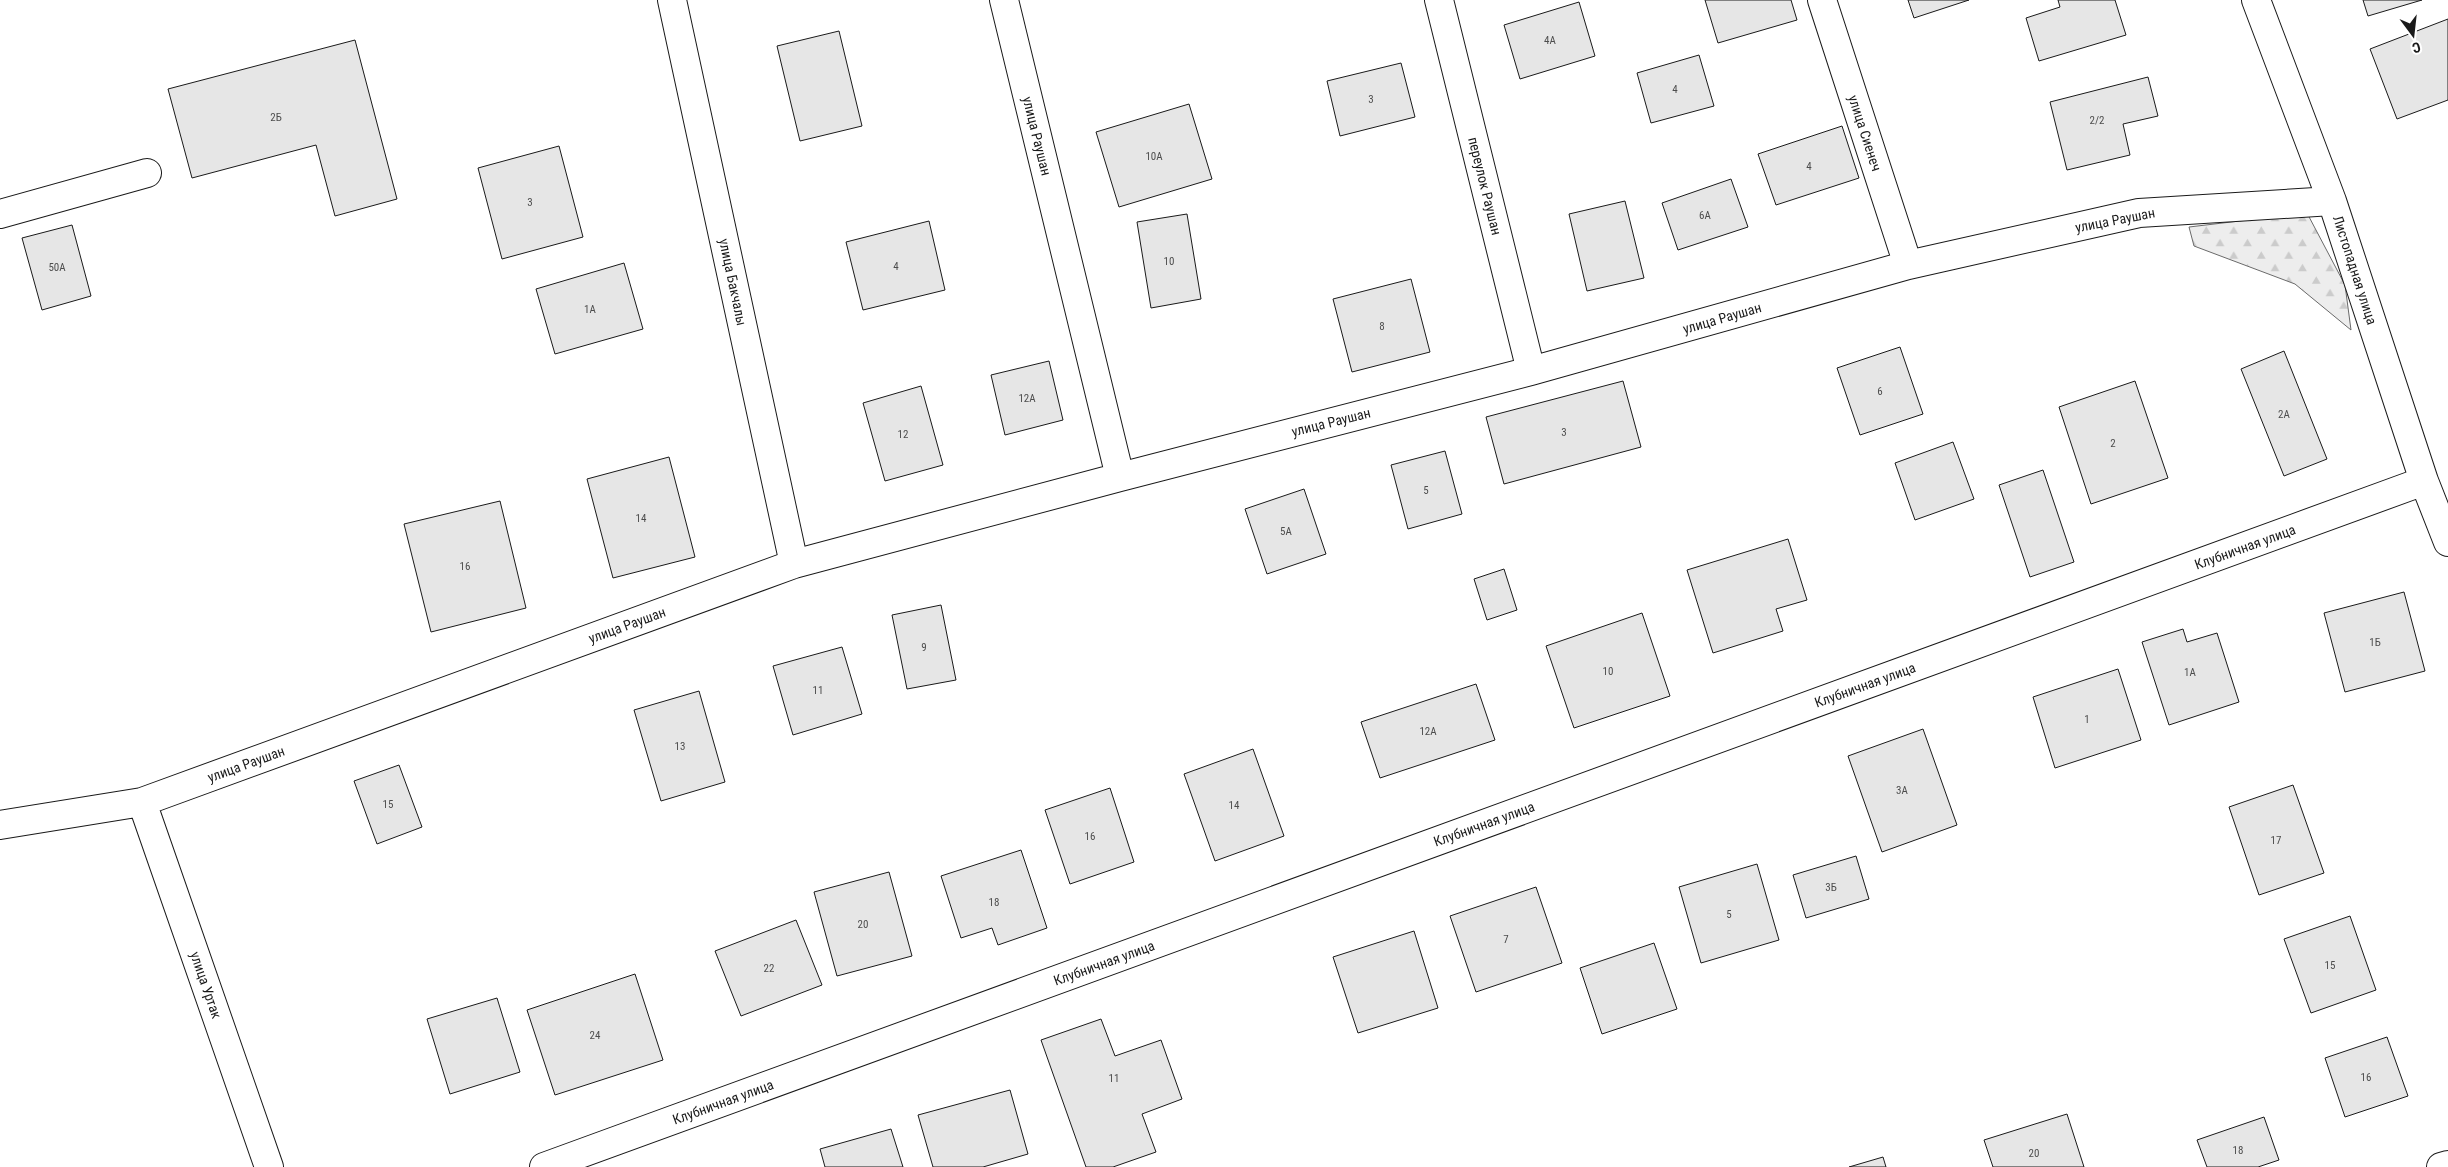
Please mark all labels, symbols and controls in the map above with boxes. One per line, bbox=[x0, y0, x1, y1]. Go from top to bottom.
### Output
north arrow bbox=[2388, 10, 2438, 60]
house number: 4А bbox=[1544, 34, 1557, 47]
text: С bbox=[2410, 39, 2422, 56]
house number: 4 bbox=[1672, 83, 1678, 96]
house number: 3 bbox=[1368, 93, 1374, 106]
street label: улица Сиенеч bbox=[1845, 93, 1885, 173]
street label: улица Раушан bbox=[1019, 95, 1055, 177]
house number: 2Б bbox=[270, 111, 282, 124]
house number: 2/2 bbox=[2090, 114, 2104, 127]
street label: переулок Раушан bbox=[1465, 135, 1505, 237]
house number: 10А bbox=[1145, 150, 1163, 163]
house number: 4 bbox=[1806, 160, 1812, 173]
house number: 3 bbox=[527, 196, 533, 209]
street label: улица Раушан bbox=[2074, 204, 2156, 236]
house number: 6А bbox=[1699, 209, 1712, 222]
street label: Листопадная улица bbox=[2330, 213, 2380, 327]
street label: улица Бакчалы bbox=[716, 237, 750, 327]
house number: 10 bbox=[1164, 255, 1174, 268]
house number: 4 bbox=[893, 260, 899, 273]
house number: 50А bbox=[48, 261, 66, 274]
street label: улица Раушан bbox=[1681, 299, 1763, 337]
house number: 1А bbox=[584, 303, 597, 316]
house number: 8 bbox=[1379, 320, 1385, 333]
house number: 6 bbox=[1877, 385, 1883, 398]
house number: 12А bbox=[1018, 392, 1036, 405]
street label: улица Раушан bbox=[1290, 404, 1372, 440]
house number: 2А bbox=[2278, 408, 2291, 421]
house number: 3 bbox=[1561, 426, 1567, 439]
house number: 12 bbox=[898, 428, 908, 441]
house number: 2 bbox=[2110, 437, 2116, 450]
house number: 5 bbox=[1423, 484, 1429, 497]
house number: 14 bbox=[636, 512, 647, 525]
street label: Клубничная улица bbox=[2192, 521, 2298, 573]
house number: 5А bbox=[1280, 525, 1293, 538]
house number: 16 bbox=[460, 560, 470, 573]
street label: улица Раушан bbox=[586, 604, 668, 646]
house number: 1Б bbox=[2369, 636, 2381, 649]
house number: 9 bbox=[921, 641, 927, 654]
street label: Клубничная улица bbox=[1812, 659, 1918, 711]
house number: 10 bbox=[1603, 665, 1613, 678]
house number: 1А bbox=[2184, 666, 2197, 679]
house number: 11 bbox=[813, 684, 823, 697]
house number: 1 bbox=[2084, 713, 2090, 726]
house number: 12А bbox=[1419, 725, 1437, 738]
house number: 13 bbox=[675, 740, 685, 753]
street label: улица Раушан bbox=[205, 743, 287, 785]
house number: 3А bbox=[1896, 784, 1909, 797]
house number: 15 bbox=[383, 798, 393, 811]
street label: Клубничная улица bbox=[1431, 798, 1537, 850]
house number: 14 bbox=[1229, 799, 1240, 812]
house number: 16 bbox=[1085, 830, 1095, 843]
house number: 17 bbox=[2271, 834, 2281, 847]
house number: 3Б bbox=[1825, 881, 1837, 894]
house number: 18 bbox=[989, 896, 999, 909]
house number: 5 bbox=[1726, 908, 1732, 921]
house number: 20 bbox=[858, 918, 868, 931]
house number: 7 bbox=[1503, 933, 1509, 946]
street label: Клубничная улица bbox=[1051, 937, 1157, 989]
street label: улица Уртак bbox=[187, 949, 225, 1021]
house number: 15 bbox=[2325, 959, 2335, 972]
house number: 22 bbox=[764, 962, 774, 975]
house number: 24 bbox=[590, 1029, 601, 1042]
house number: 16 bbox=[2361, 1071, 2371, 1084]
house number: 11 bbox=[1109, 1072, 1119, 1085]
street label: Клубничная улица bbox=[670, 1076, 776, 1128]
house number: 18 bbox=[2233, 1144, 2243, 1157]
house number: 20 bbox=[2029, 1147, 2039, 1160]

